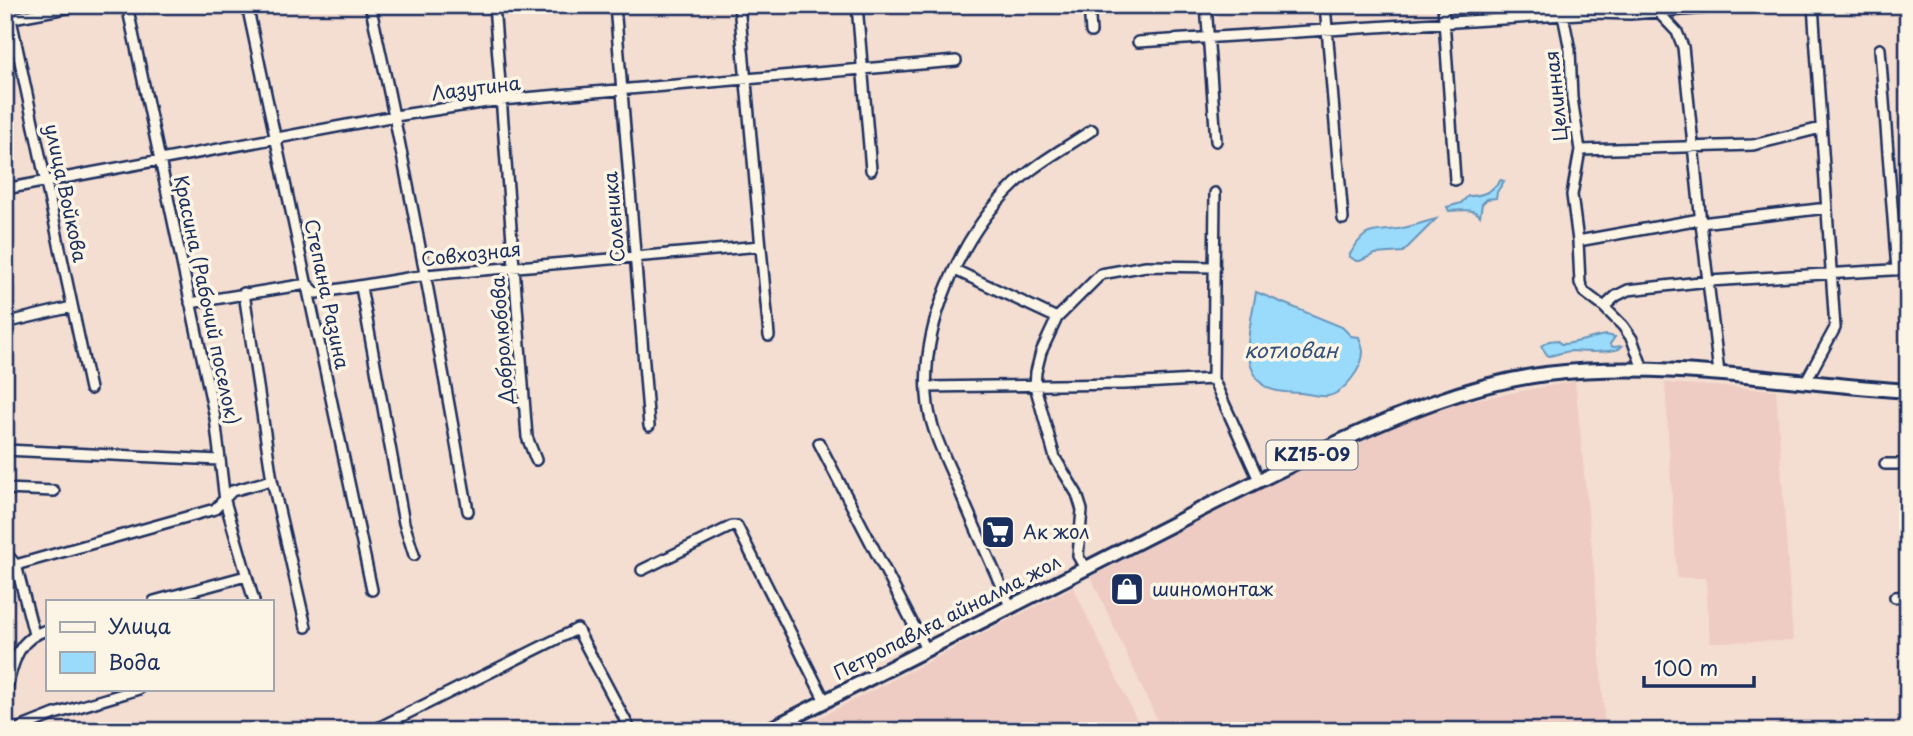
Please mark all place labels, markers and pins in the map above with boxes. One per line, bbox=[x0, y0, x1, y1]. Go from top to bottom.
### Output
supermarket icon: Ак жол bbox=[979, 513, 1017, 551]
place label: Ак жол bbox=[1023, 517, 1089, 545]
shop icon: шиномонтаж bbox=[1108, 570, 1146, 608]
place label: шиномонтаж bbox=[1152, 574, 1273, 602]

